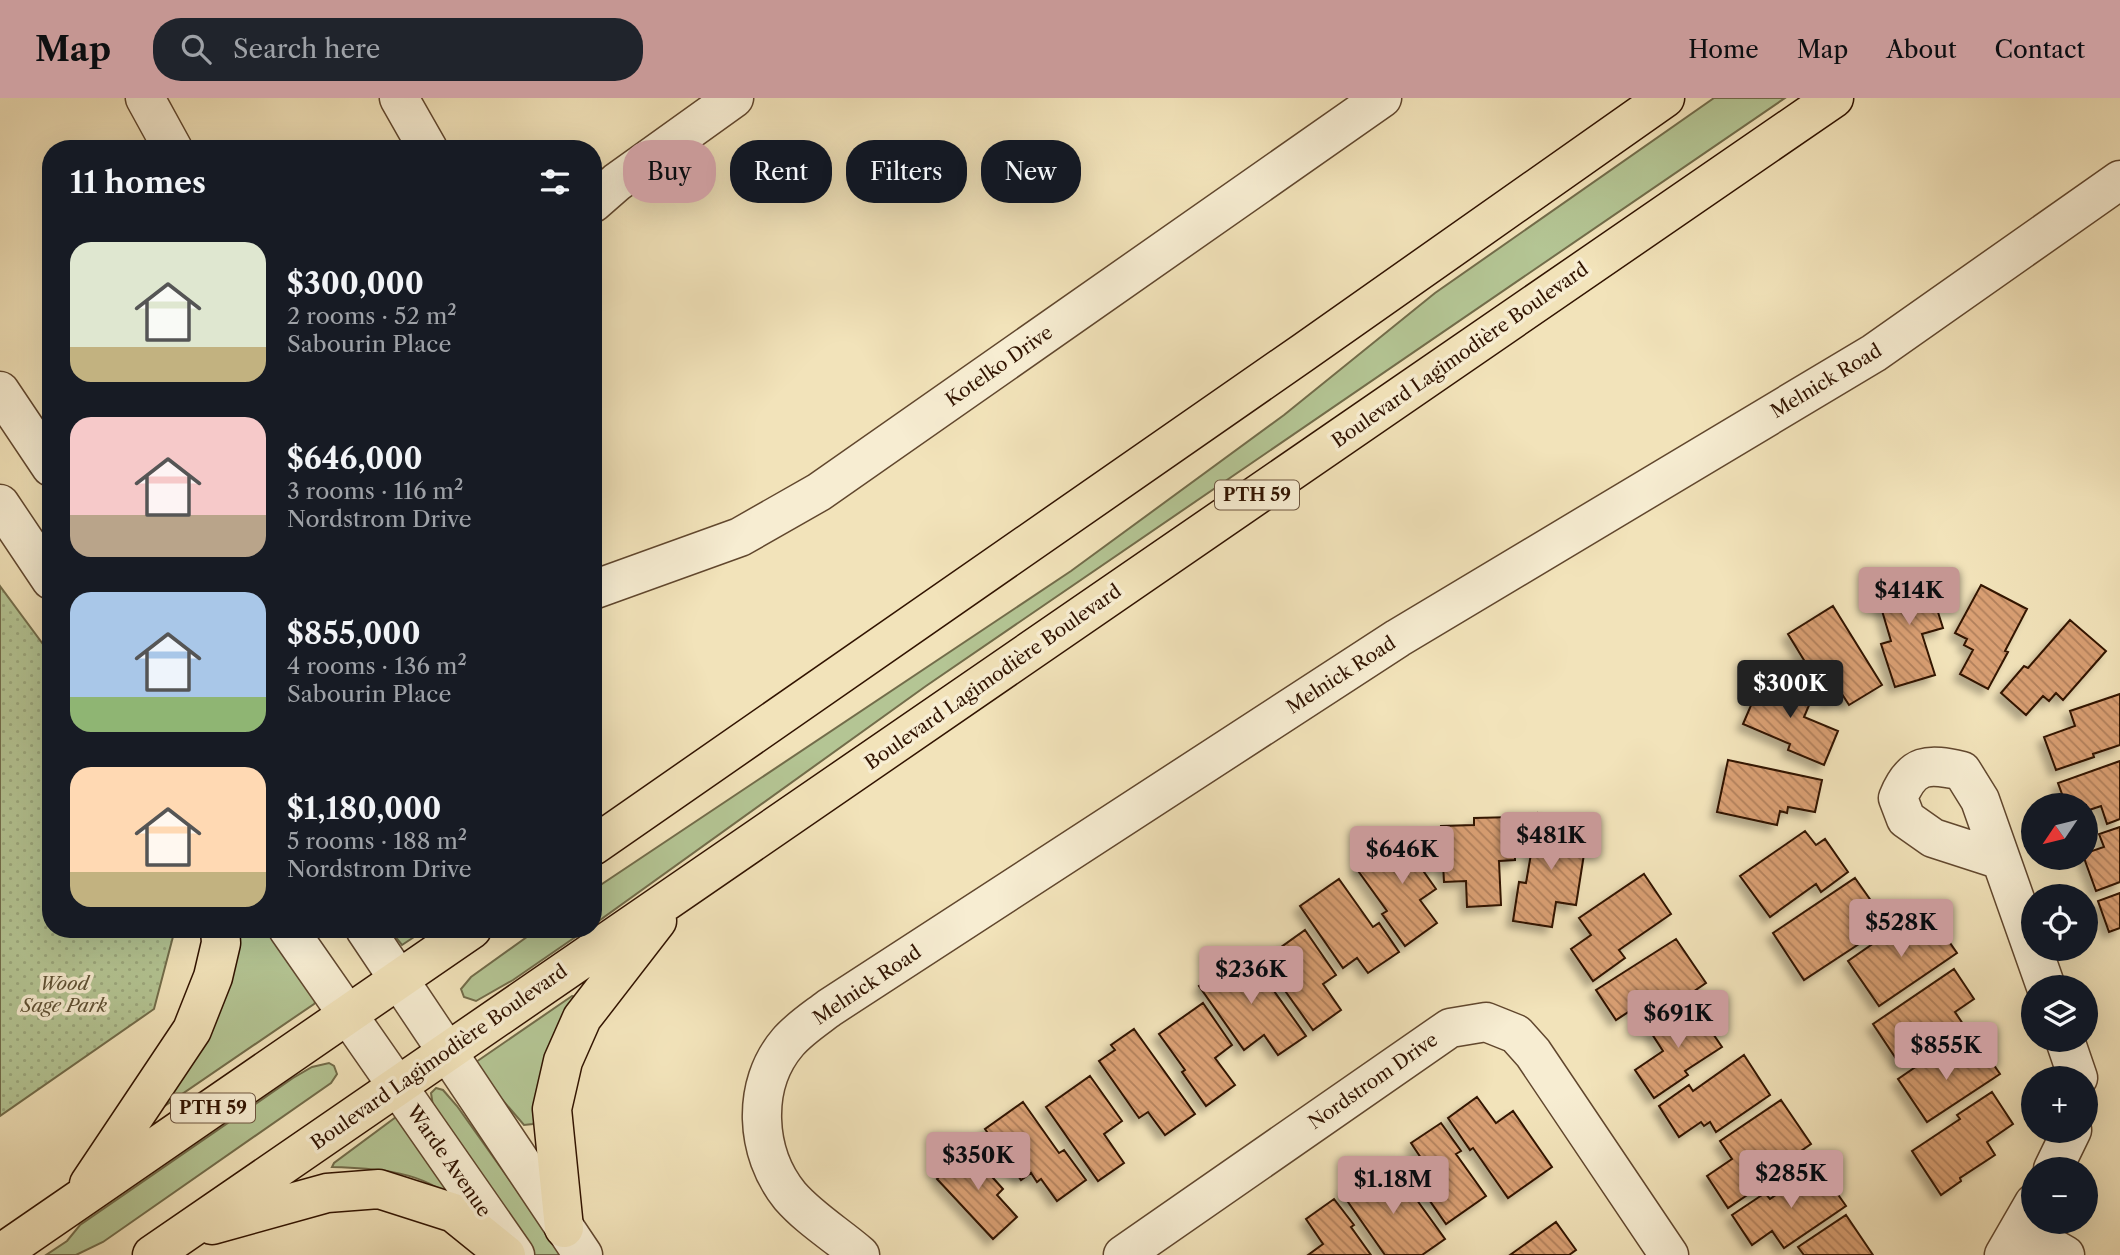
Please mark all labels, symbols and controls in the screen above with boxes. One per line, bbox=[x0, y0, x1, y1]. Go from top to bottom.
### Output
search box bbox=[153, 18, 643, 81]
text: Map bbox=[35, 29, 111, 70]
icon: search bbox=[177, 30, 215, 68]
text: Search here bbox=[233, 33, 380, 65]
text: Home bbox=[1688, 35, 1759, 64]
text: Map bbox=[1797, 35, 1848, 64]
text: About bbox=[1886, 35, 1957, 64]
text: Contact bbox=[1995, 35, 2085, 64]
chip: Buy bbox=[623, 140, 716, 203]
chip: Rent bbox=[730, 140, 832, 203]
chip: Filters bbox=[846, 140, 967, 203]
chip: New bbox=[981, 140, 1081, 203]
icon: filters bbox=[536, 163, 574, 201]
text: 11 homes bbox=[70, 164, 206, 201]
street label: Boulevard Lagimodière Boulevard bbox=[1327, 257, 1593, 453]
text: $300,000 bbox=[287, 265, 424, 302]
icon: home bbox=[126, 270, 210, 354]
text: 2 rooms · 52 m² bbox=[287, 302, 457, 330]
street label: Kotelko Drive bbox=[941, 321, 1057, 411]
text: Sabourin Place bbox=[287, 330, 451, 358]
street label: Melnick Road bbox=[1766, 339, 1886, 423]
text: $646,000 bbox=[287, 440, 423, 477]
icon: home bbox=[126, 445, 210, 529]
text: 3 rooms · 116 m² bbox=[287, 477, 463, 505]
road number: PTH 59 bbox=[1215, 480, 1299, 510]
text: Nordstrom Drive bbox=[287, 505, 472, 533]
pin: $414K bbox=[1860, 568, 1958, 627]
text: $414K bbox=[1875, 576, 1943, 604]
street label: Boulevard Lagimodière Boulevard bbox=[860, 579, 1126, 775]
text: $855,000 bbox=[287, 615, 421, 652]
icon: home bbox=[126, 620, 210, 704]
street label: Melnick Road bbox=[1282, 631, 1400, 719]
text: 4 rooms · 136 m² bbox=[287, 652, 467, 680]
pin: $300K bbox=[1741, 660, 1839, 720]
text: $300K bbox=[1753, 669, 1827, 697]
text: Sabourin Place bbox=[287, 680, 451, 708]
text: $1,180,000 bbox=[287, 790, 441, 827]
north arrow bbox=[2021, 793, 2098, 870]
map controls bbox=[2021, 793, 2098, 1234]
icon: home bbox=[126, 795, 210, 879]
pin: $481K bbox=[1502, 812, 1600, 872]
text: $481K bbox=[1516, 821, 1586, 849]
pin: $646K bbox=[1353, 826, 1451, 886]
text: 5 rooms · 188 m² bbox=[287, 827, 467, 855]
text: $646K bbox=[1366, 835, 1438, 863]
text: Nordstrom Drive bbox=[287, 855, 472, 883]
button: locate bbox=[2021, 884, 2098, 961]
pin: $528K bbox=[1852, 900, 1950, 959]
text: $528K bbox=[1865, 908, 1937, 936]
street label: Melnick Road bbox=[809, 940, 926, 1030]
pin: $236K bbox=[1202, 946, 1300, 1006]
text: $236K bbox=[1215, 955, 1287, 983]
street label: Boulevard Lagimodière Boulevard bbox=[306, 959, 572, 1155]
park label: Wood Sage Park bbox=[20, 972, 107, 1017]
button: layers bbox=[2021, 975, 2098, 1052]
pin: $691K bbox=[1629, 990, 1727, 1050]
text: $691K bbox=[1643, 999, 1713, 1027]
pin: $855K bbox=[1897, 1023, 1995, 1082]
street label: Nordstrom Drive bbox=[1304, 1028, 1442, 1134]
text: $855K bbox=[1911, 1031, 1981, 1059]
button: + bbox=[2021, 1066, 2098, 1143]
road number: PTH 59 bbox=[171, 1093, 255, 1122]
street label: Warde Avenue bbox=[401, 1100, 496, 1221]
pin: $350K bbox=[929, 1132, 1027, 1192]
text: $350K bbox=[942, 1141, 1014, 1169]
pin: $285K bbox=[1742, 1150, 1840, 1210]
pin: $1.18M bbox=[1336, 1156, 1450, 1216]
button: − bbox=[2021, 1157, 2098, 1234]
text: $285K bbox=[1755, 1159, 1827, 1187]
text: $1.18M bbox=[1354, 1165, 1432, 1193]

